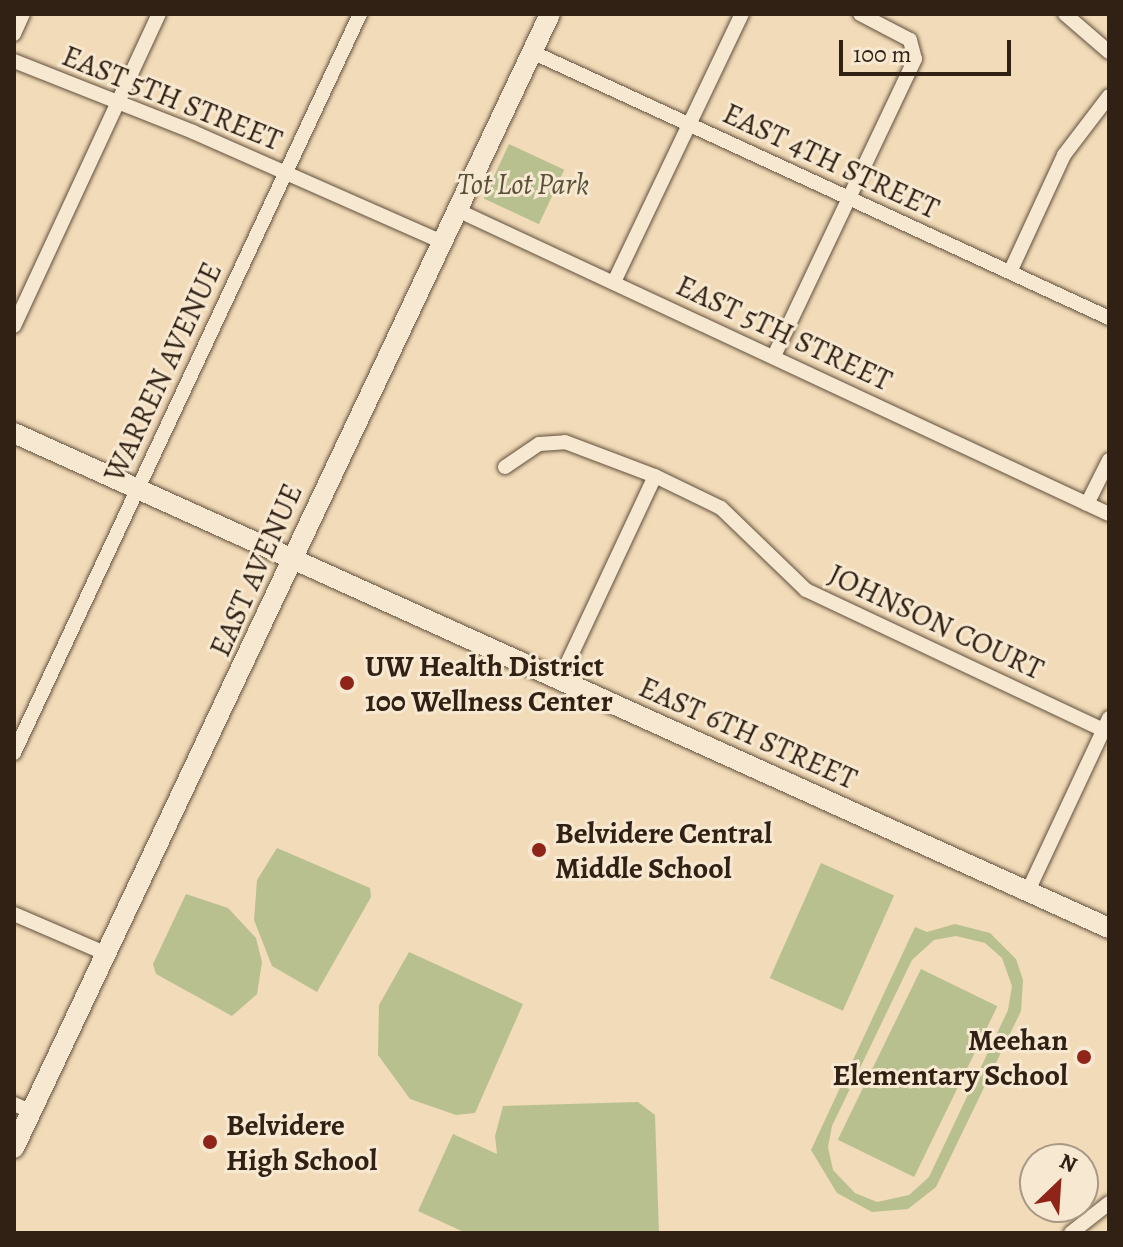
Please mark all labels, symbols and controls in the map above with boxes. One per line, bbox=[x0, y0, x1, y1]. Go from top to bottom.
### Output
scale bar bbox=[843, 24, 1015, 74]
street label: EAST 5TH STREET bbox=[57, 38, 287, 158]
text: 100 m bbox=[853, 38, 912, 70]
street label: EAST 4TH STREET bbox=[717, 95, 945, 227]
park label: Tot Lot Park bbox=[457, 166, 589, 202]
street label: WARREN AVENUE bbox=[96, 256, 230, 488]
street label: EAST 5TH STREET bbox=[670, 267, 898, 399]
street label: EAST AVENUE bbox=[202, 478, 310, 662]
street label: JOHNSON COURT bbox=[823, 556, 1049, 688]
place label: UW Health District 100 Wellness Center bbox=[365, 648, 613, 718]
street label: EAST 6TH STREET bbox=[633, 669, 863, 797]
marker: UW Health District 100 Wellness Center bbox=[336, 672, 358, 694]
place label: Belvidere Central Middle School bbox=[555, 815, 772, 886]
marker: Belvidere Central Middle School bbox=[530, 841, 548, 859]
place label: Meehan Elementary School bbox=[832, 1022, 1068, 1092]
marker: Meehan Elementary School bbox=[1075, 1048, 1093, 1066]
place label: Belvidere High School bbox=[226, 1107, 377, 1178]
marker: Belvidere High School bbox=[201, 1133, 219, 1151]
north arrow bbox=[1019, 1143, 1099, 1223]
text: N bbox=[1055, 1146, 1082, 1180]

